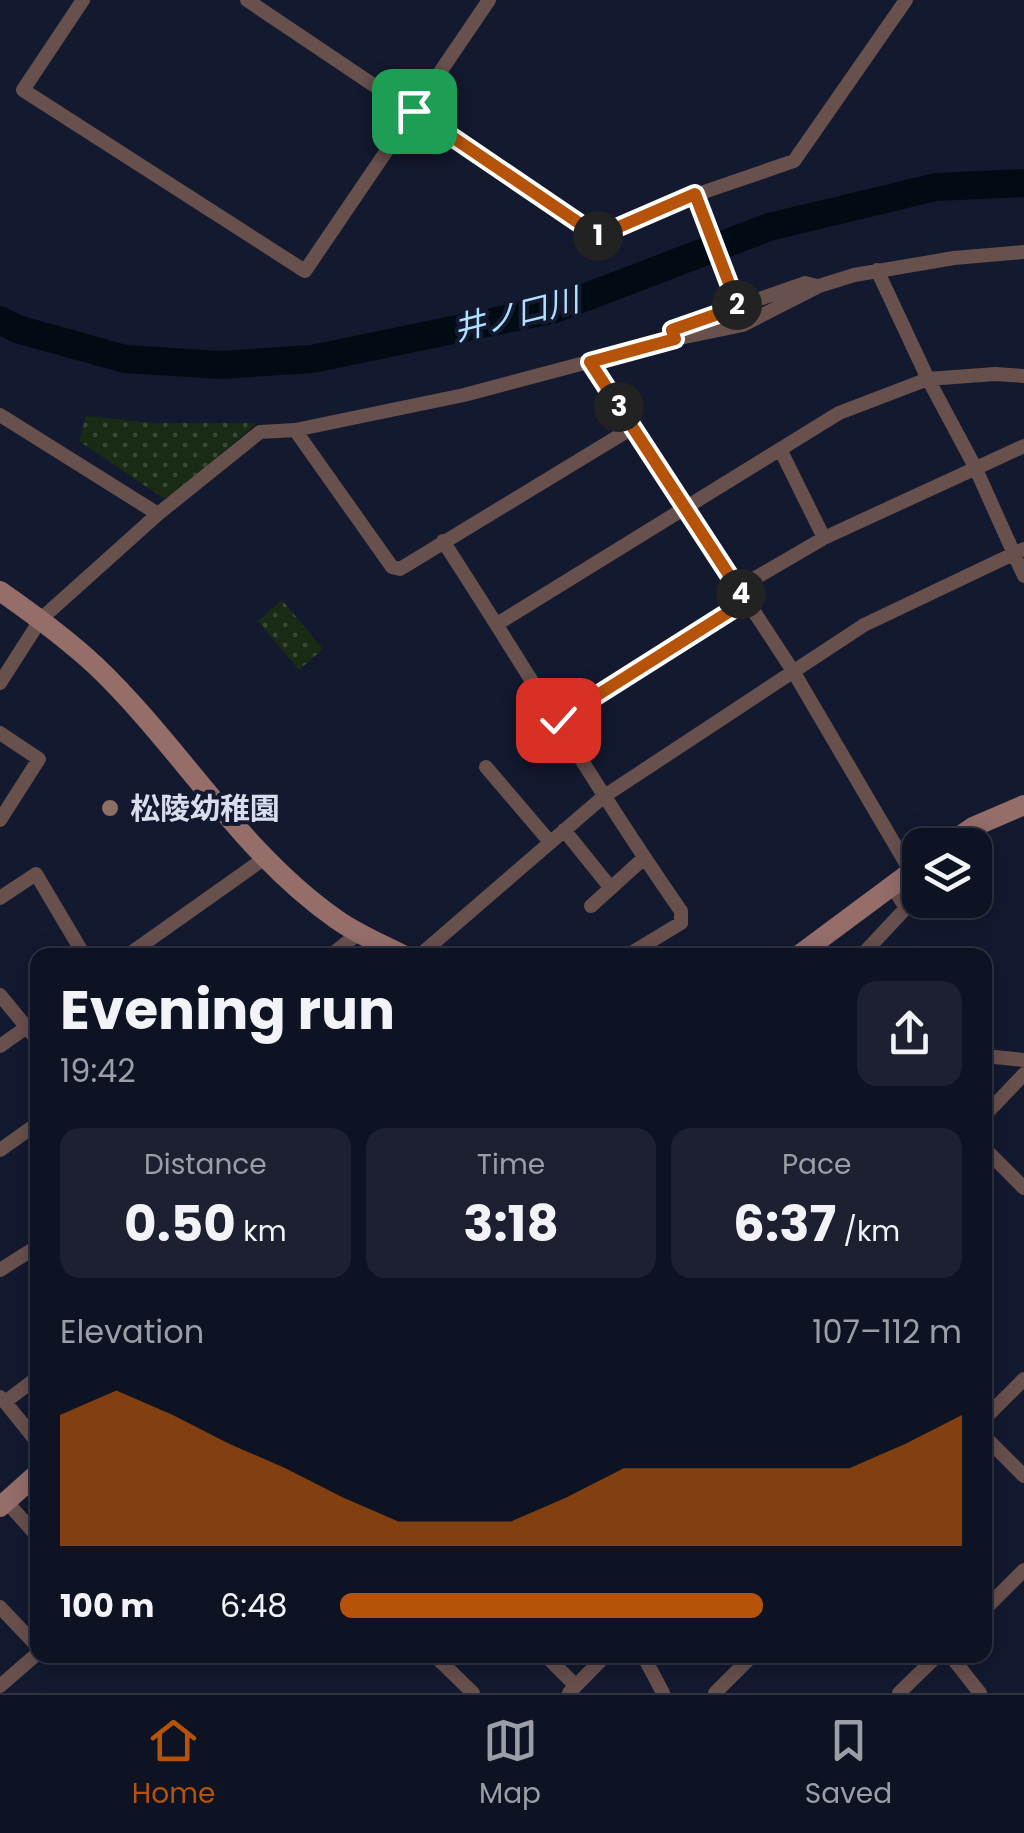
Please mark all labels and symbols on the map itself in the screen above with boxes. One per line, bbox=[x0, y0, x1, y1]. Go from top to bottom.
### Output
pin bbox=[372, 69, 457, 154]
pin: 1 bbox=[573, 211, 623, 261]
water label: 井ノ口川 bbox=[448, 276, 586, 351]
pin: 2 bbox=[712, 280, 762, 330]
pin: 3 bbox=[594, 382, 644, 432]
pin: 4 bbox=[716, 569, 766, 619]
pin bbox=[516, 678, 601, 763]
place label: 松陵幼稚園 bbox=[130, 787, 280, 830]
marker: 松陵幼稚園 bbox=[99, 797, 121, 819]

